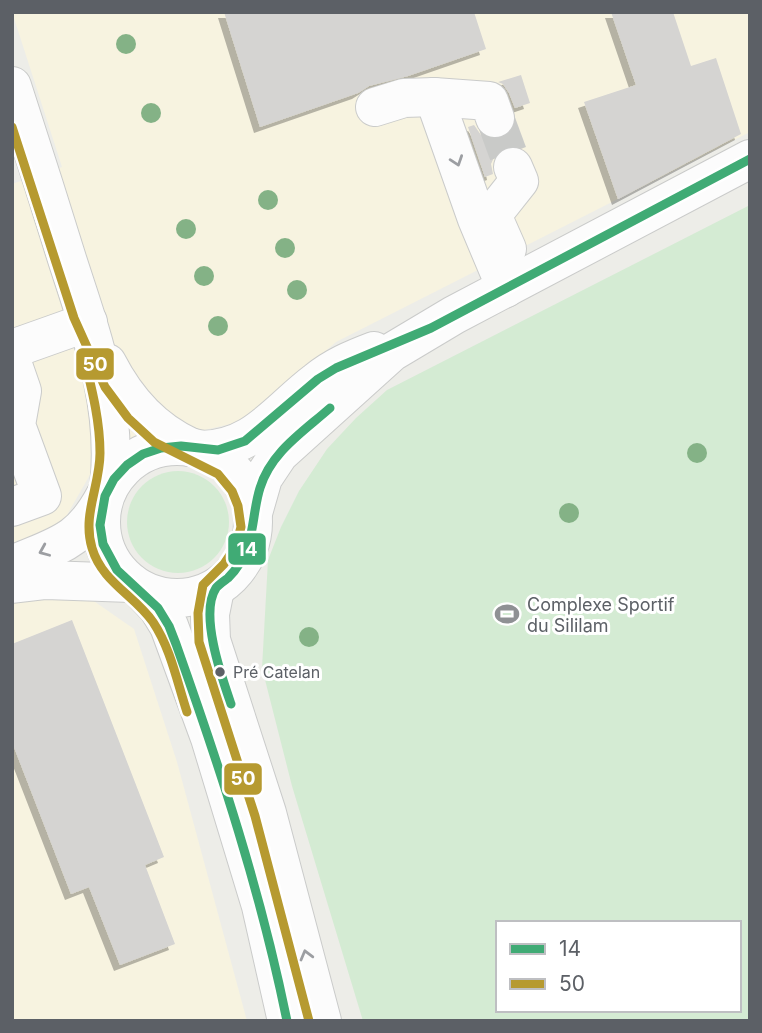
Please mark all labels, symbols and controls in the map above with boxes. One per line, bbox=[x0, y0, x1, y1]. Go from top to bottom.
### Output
one-way arrow bbox=[449, 155, 463, 167]
line badge: 50 bbox=[75, 347, 115, 381]
text: 50 bbox=[83, 353, 107, 376]
line badge: 14 bbox=[227, 532, 267, 566]
text: 14 bbox=[236, 538, 258, 561]
one-way arrow bbox=[39, 543, 52, 557]
place label: Complexe Sportif du Sililam bbox=[527, 594, 675, 636]
sports icon: Complexe Sportif du Sililam bbox=[493, 600, 521, 628]
place label: Pré Catelan bbox=[233, 662, 320, 682]
marker: Pré Catelan bbox=[213, 665, 227, 679]
line badge: 50 bbox=[223, 762, 263, 796]
text: 50 bbox=[231, 767, 255, 790]
legend bbox=[496, 921, 741, 1012]
text: 14 bbox=[559, 936, 581, 961]
one-way arrow bbox=[299, 949, 314, 961]
text: 50 bbox=[559, 971, 585, 996]

